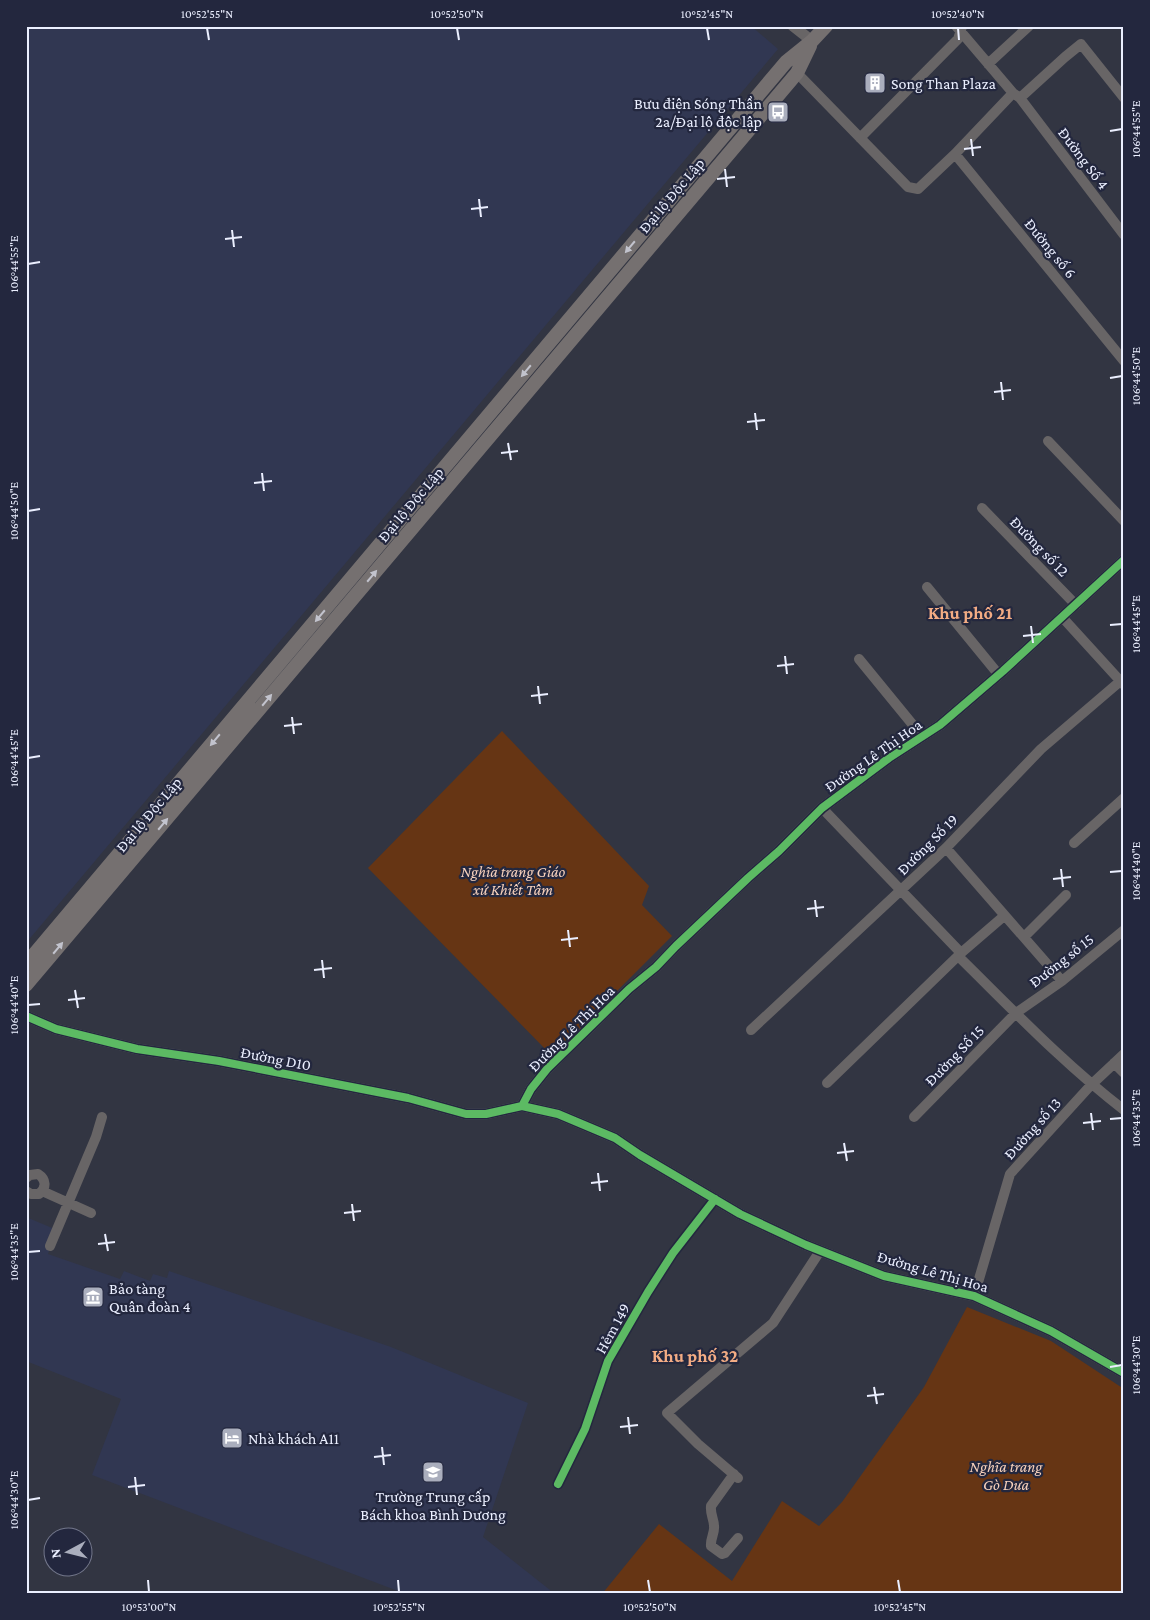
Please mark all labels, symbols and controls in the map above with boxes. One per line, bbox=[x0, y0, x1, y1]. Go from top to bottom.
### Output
text: 10°52'55"N bbox=[181, 7, 233, 21]
text: 10°52'50"N bbox=[430, 7, 484, 21]
text: 10°52'45"N bbox=[681, 7, 733, 21]
text: 10°52'40"N bbox=[931, 7, 985, 21]
building icon: Song Than Plaza bbox=[863, 71, 887, 95]
place label: Song Than Plaza bbox=[891, 75, 996, 93]
place label: Bưu điện Sóng Thần 2a/Đại lộ độc lập bbox=[634, 95, 762, 131]
bus stop icon: Bưu điện Sóng Thần 2a/Đại lộ độc lập bbox=[766, 100, 790, 124]
text: 106°44'55"E bbox=[1129, 100, 1143, 158]
street label: Đường Số 4 bbox=[1054, 124, 1112, 193]
street label: Đại lộ Độc Lập bbox=[635, 154, 708, 237]
street label: Đường số 6 bbox=[1021, 215, 1080, 282]
text: 106°44'55"E bbox=[7, 235, 21, 293]
one-way arrow bbox=[625, 240, 636, 253]
text: 106°44'50"E bbox=[1129, 346, 1143, 405]
one-way arrow bbox=[521, 365, 532, 377]
street label: Đại lộ Độc Lập bbox=[374, 463, 447, 546]
text: 106°44'50"E bbox=[7, 481, 21, 540]
street label: Đường số 12 bbox=[1006, 513, 1073, 581]
one-way arrow bbox=[366, 570, 378, 582]
text: 106°44'45"E bbox=[1129, 595, 1143, 653]
district label: Khu phố 21 bbox=[928, 603, 1013, 623]
one-way arrow bbox=[314, 609, 325, 622]
one-way arrow bbox=[262, 694, 273, 707]
street label: Đường Lê Thị Hoa bbox=[821, 715, 926, 796]
text: 106°44'45"E bbox=[7, 729, 21, 787]
one-way arrow bbox=[210, 734, 221, 746]
street label: Đại lộ Độc Lập bbox=[112, 773, 185, 856]
street label: Đường Số 19 bbox=[894, 811, 962, 879]
one-way arrow bbox=[157, 818, 168, 831]
text: 106°44'40"E bbox=[1129, 841, 1143, 900]
park label: Nghĩa trang Giáo xứ Khiết Tâm bbox=[461, 863, 565, 898]
street label: Đường số 15 bbox=[1026, 930, 1097, 991]
one-way arrow bbox=[52, 942, 63, 955]
text: 106°44'40"E bbox=[7, 975, 21, 1034]
street label: Đường Lê Thị Hoa bbox=[525, 981, 619, 1076]
street label: Đường Số 15 bbox=[921, 1022, 988, 1090]
street label: Đường D10 bbox=[239, 1043, 313, 1075]
text: 106°44'35"E bbox=[1129, 1089, 1143, 1147]
street label: Đường số 13 bbox=[1000, 1094, 1065, 1163]
text: 106°44'35"E bbox=[7, 1223, 21, 1281]
street label: Đường Lê Thị Hoa bbox=[875, 1247, 991, 1297]
place label: Bảo tàng Quân đoàn 4 bbox=[109, 1280, 191, 1315]
museum icon: Bảo tàng Quân đoàn 4 bbox=[81, 1285, 105, 1309]
street label: Hẻm 149 bbox=[592, 1300, 633, 1356]
text: 106°44'30"E bbox=[1129, 1335, 1143, 1394]
district label: Khu phố 32 bbox=[652, 1346, 738, 1366]
hotel icon: Nhà khách A11 bbox=[220, 1426, 244, 1450]
place label: Nhà khách A11 bbox=[248, 1430, 339, 1447]
park label: Nghĩa trang Gò Dưa bbox=[970, 1458, 1043, 1493]
school or university icon: Trường Trung cấp Bách khoa Bình Dương bbox=[421, 1460, 445, 1484]
text: 106°44'30"E bbox=[7, 1470, 21, 1529]
place label: Trường Trung cấp Bách khoa Bình Dương bbox=[360, 1488, 506, 1524]
north arrow bbox=[42, 1528, 92, 1578]
text: N bbox=[47, 1547, 64, 1559]
text: 10°53'00"N bbox=[122, 1600, 176, 1614]
text: 10°52'55"N bbox=[373, 1600, 425, 1614]
text: 10°52'50"N bbox=[623, 1600, 677, 1614]
text: 10°52'45"N bbox=[874, 1600, 926, 1614]

